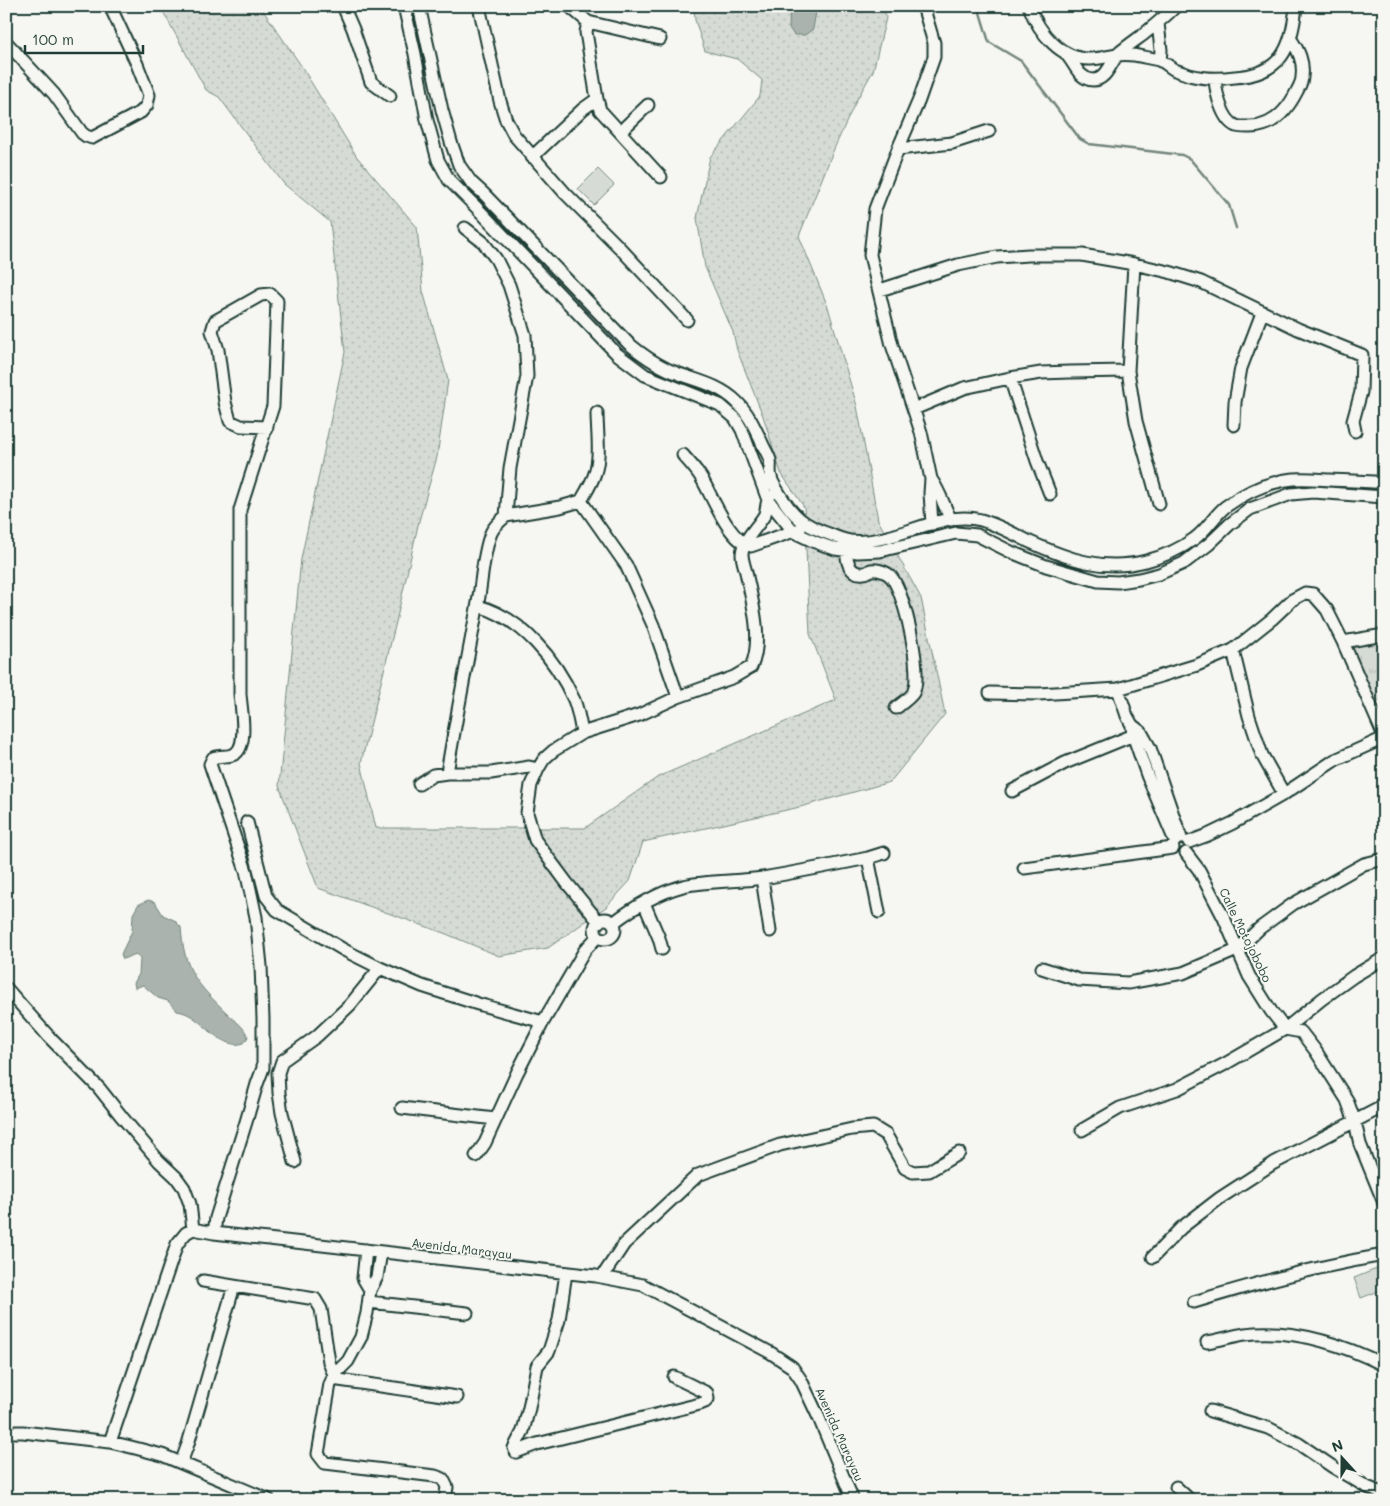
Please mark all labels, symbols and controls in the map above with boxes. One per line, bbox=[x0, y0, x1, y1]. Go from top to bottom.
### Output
scale bar bbox=[25, 22, 142, 54]
text: 100 m bbox=[32, 29, 74, 49]
street label: Calle Motojobobo bbox=[1216, 885, 1276, 985]
street label: Avenida Marayau bbox=[411, 1234, 513, 1262]
street label: Avenida Marayau bbox=[812, 1385, 868, 1483]
north arrow bbox=[1318, 1434, 1368, 1484]
text: N bbox=[1329, 1435, 1346, 1456]

